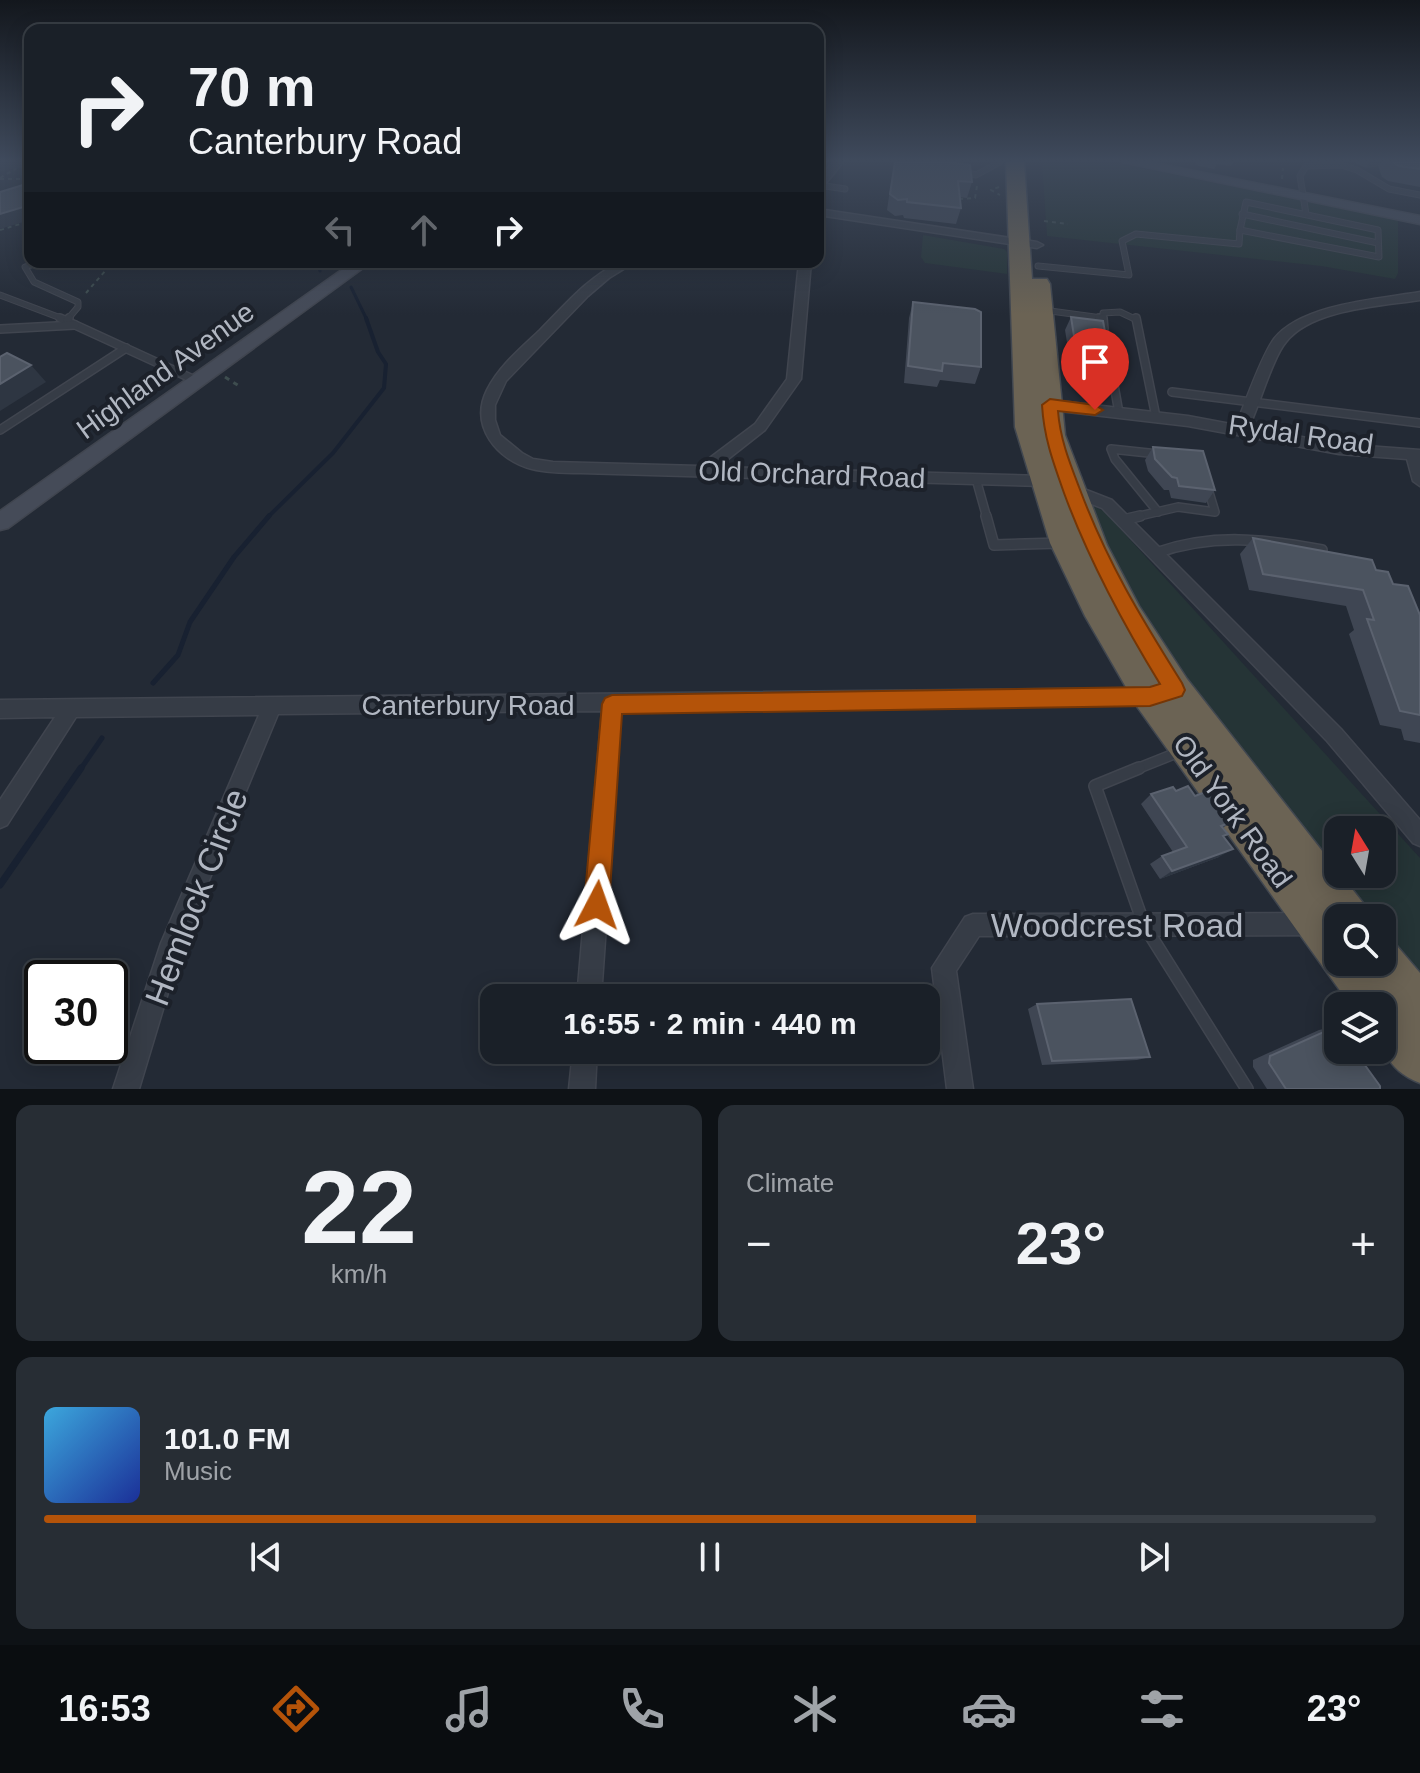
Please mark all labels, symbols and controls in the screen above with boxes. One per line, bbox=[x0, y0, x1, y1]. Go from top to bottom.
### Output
text: 70 m bbox=[188, 55, 316, 118]
icon: right bbox=[56, 56, 160, 160]
text: Canterbury Road bbox=[188, 121, 462, 162]
icon: left bbox=[318, 208, 362, 252]
icon: ahead bbox=[402, 208, 446, 252]
icon: right bbox=[486, 208, 530, 252]
street label: Highland Avenue bbox=[71, 296, 260, 445]
pin bbox=[1061, 328, 1129, 410]
icon: arrive bbox=[1073, 340, 1117, 384]
street label: Rydal Road bbox=[1226, 409, 1376, 460]
street label: Old Orchard Road bbox=[698, 455, 926, 494]
street label: Canterbury Road bbox=[361, 690, 575, 721]
street label: Old York Road bbox=[1167, 729, 1298, 893]
street label: Hemlock Circle bbox=[137, 783, 255, 1011]
north arrow bbox=[1324, 816, 1396, 888]
map controls bbox=[1324, 816, 1396, 1064]
position arrow bbox=[555, 863, 639, 947]
button: search bbox=[1324, 904, 1396, 976]
street label: Woodcrest Road bbox=[991, 906, 1243, 944]
speed limit sign: 30 bbox=[24, 960, 128, 1064]
button: layers bbox=[1324, 992, 1396, 1064]
text: 16:55 · 2 min · 440 m bbox=[563, 1007, 857, 1040]
text: 22 bbox=[301, 1149, 417, 1265]
text: Climate bbox=[746, 1168, 834, 1198]
text: 23° bbox=[1016, 1210, 1106, 1277]
text: − bbox=[746, 1219, 772, 1268]
text: + bbox=[1350, 1219, 1376, 1268]
text: km/h bbox=[331, 1259, 387, 1289]
text: 101.0 FM bbox=[164, 1422, 291, 1455]
text: Music bbox=[164, 1456, 232, 1486]
icon: previous bbox=[244, 1535, 288, 1579]
icon: pause bbox=[688, 1535, 732, 1579]
icon: next bbox=[1132, 1535, 1176, 1579]
icon: directions bbox=[268, 1681, 324, 1737]
icon: music bbox=[441, 1681, 497, 1737]
icon: phone bbox=[614, 1681, 670, 1737]
icon: climate bbox=[787, 1681, 843, 1737]
icon: car bbox=[961, 1681, 1017, 1737]
icon: filters bbox=[1134, 1681, 1190, 1737]
text: 16:53 bbox=[59, 1688, 151, 1729]
text: 23° bbox=[1307, 1688, 1361, 1729]

